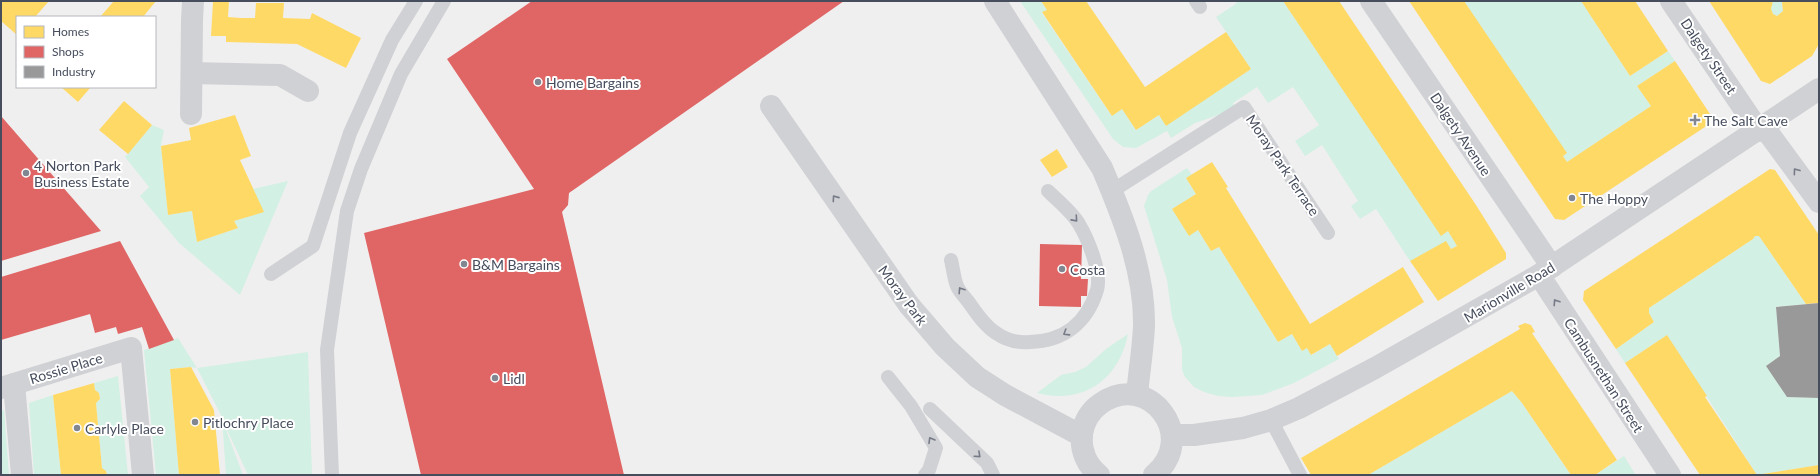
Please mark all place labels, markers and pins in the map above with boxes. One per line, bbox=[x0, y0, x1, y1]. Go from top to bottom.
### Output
place label: Home Bargains bbox=[546, 74, 639, 91]
marker: Home Bargains bbox=[533, 77, 543, 87]
place label: The Salt Cave bbox=[1704, 112, 1788, 129]
marker: The Salt Cave bbox=[1689, 114, 1701, 126]
place label: 4 Norton Park Business Estate bbox=[34, 157, 129, 190]
marker: 4 Norton Park Business Estate bbox=[21, 168, 31, 178]
place label: The Hoppy bbox=[1580, 190, 1649, 207]
marker: The Hoppy bbox=[1567, 193, 1577, 203]
place label: B&M Bargains bbox=[472, 256, 560, 273]
marker: B&M Bargains bbox=[459, 259, 469, 269]
place label: Costa bbox=[1070, 261, 1105, 278]
marker: Costa bbox=[1057, 264, 1067, 274]
place label: Lidl bbox=[503, 370, 525, 387]
marker: Lidl bbox=[490, 373, 500, 383]
place label: Pitlochry Place bbox=[203, 414, 294, 431]
marker: Pitlochry Place bbox=[190, 417, 200, 427]
place label: Carlyle Place bbox=[85, 420, 164, 437]
marker: Carlyle Place bbox=[72, 423, 82, 433]

